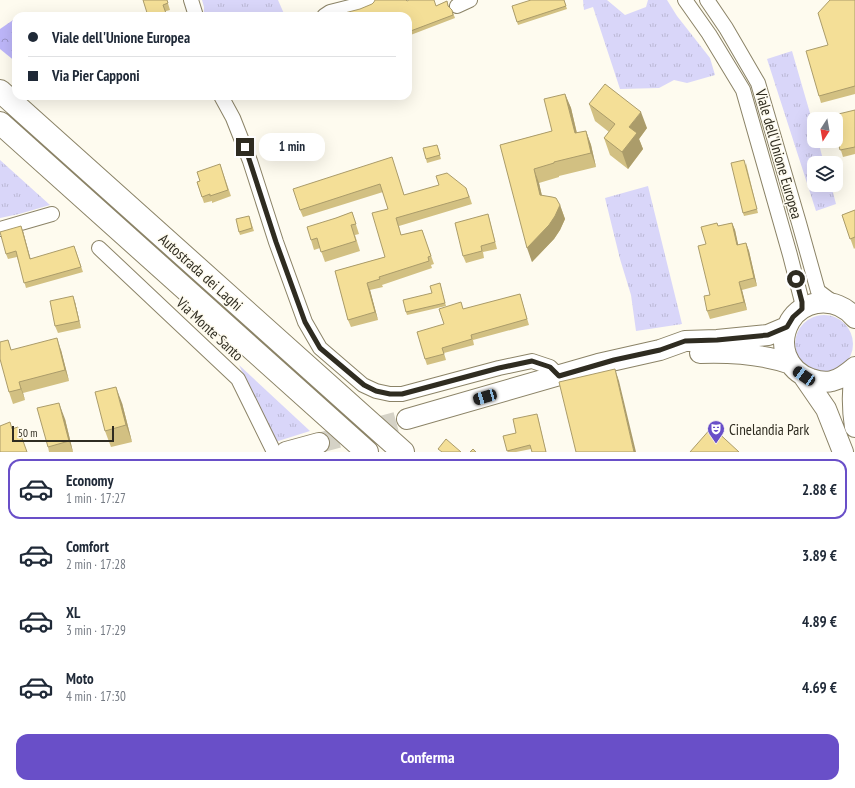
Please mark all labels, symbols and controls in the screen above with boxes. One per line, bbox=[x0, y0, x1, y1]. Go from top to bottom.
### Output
text: Viale dell'Unione Europea bbox=[52, 28, 190, 47]
text: Via Pier Capponi bbox=[52, 66, 140, 85]
street label: Viale dell'Unione Europea bbox=[751, 86, 807, 221]
north arrow bbox=[807, 112, 843, 148]
map controls bbox=[807, 112, 843, 192]
callout: 1 min bbox=[259, 133, 325, 161]
route end bbox=[236, 138, 254, 156]
text: 1 min bbox=[279, 138, 305, 155]
button: layers bbox=[807, 156, 843, 192]
street label: Autostrada dei Laghi bbox=[155, 229, 247, 315]
route start bbox=[787, 270, 805, 288]
street label: Via Monte Santo bbox=[172, 292, 248, 365]
car bbox=[791, 364, 817, 388]
car bbox=[472, 388, 498, 406]
theatre icon: Cinelandia Park bbox=[706, 419, 726, 444]
place label: Cinelandia Park bbox=[729, 420, 809, 439]
scale bar bbox=[12, 424, 114, 443]
text: 50 m bbox=[18, 426, 37, 440]
icon: car bbox=[18, 471, 54, 507]
text: Economy bbox=[66, 471, 114, 490]
text: 2.88 € bbox=[802, 480, 837, 499]
text: 1 min · 17:27 bbox=[66, 490, 126, 507]
icon: car bbox=[18, 537, 54, 573]
text: Comfort bbox=[66, 537, 109, 556]
text: 3.89 € bbox=[802, 546, 837, 565]
text: 2 min · 17:28 bbox=[66, 556, 126, 573]
icon: car bbox=[18, 603, 54, 639]
text: XL bbox=[66, 603, 80, 622]
text: 4.89 € bbox=[802, 612, 837, 631]
text: 3 min · 17:29 bbox=[66, 622, 126, 639]
icon: car bbox=[18, 669, 54, 705]
text: Moto bbox=[66, 669, 94, 688]
text: 4.69 € bbox=[802, 678, 837, 697]
text: 4 min · 17:30 bbox=[66, 688, 126, 705]
button: Conferma bbox=[16, 734, 839, 780]

